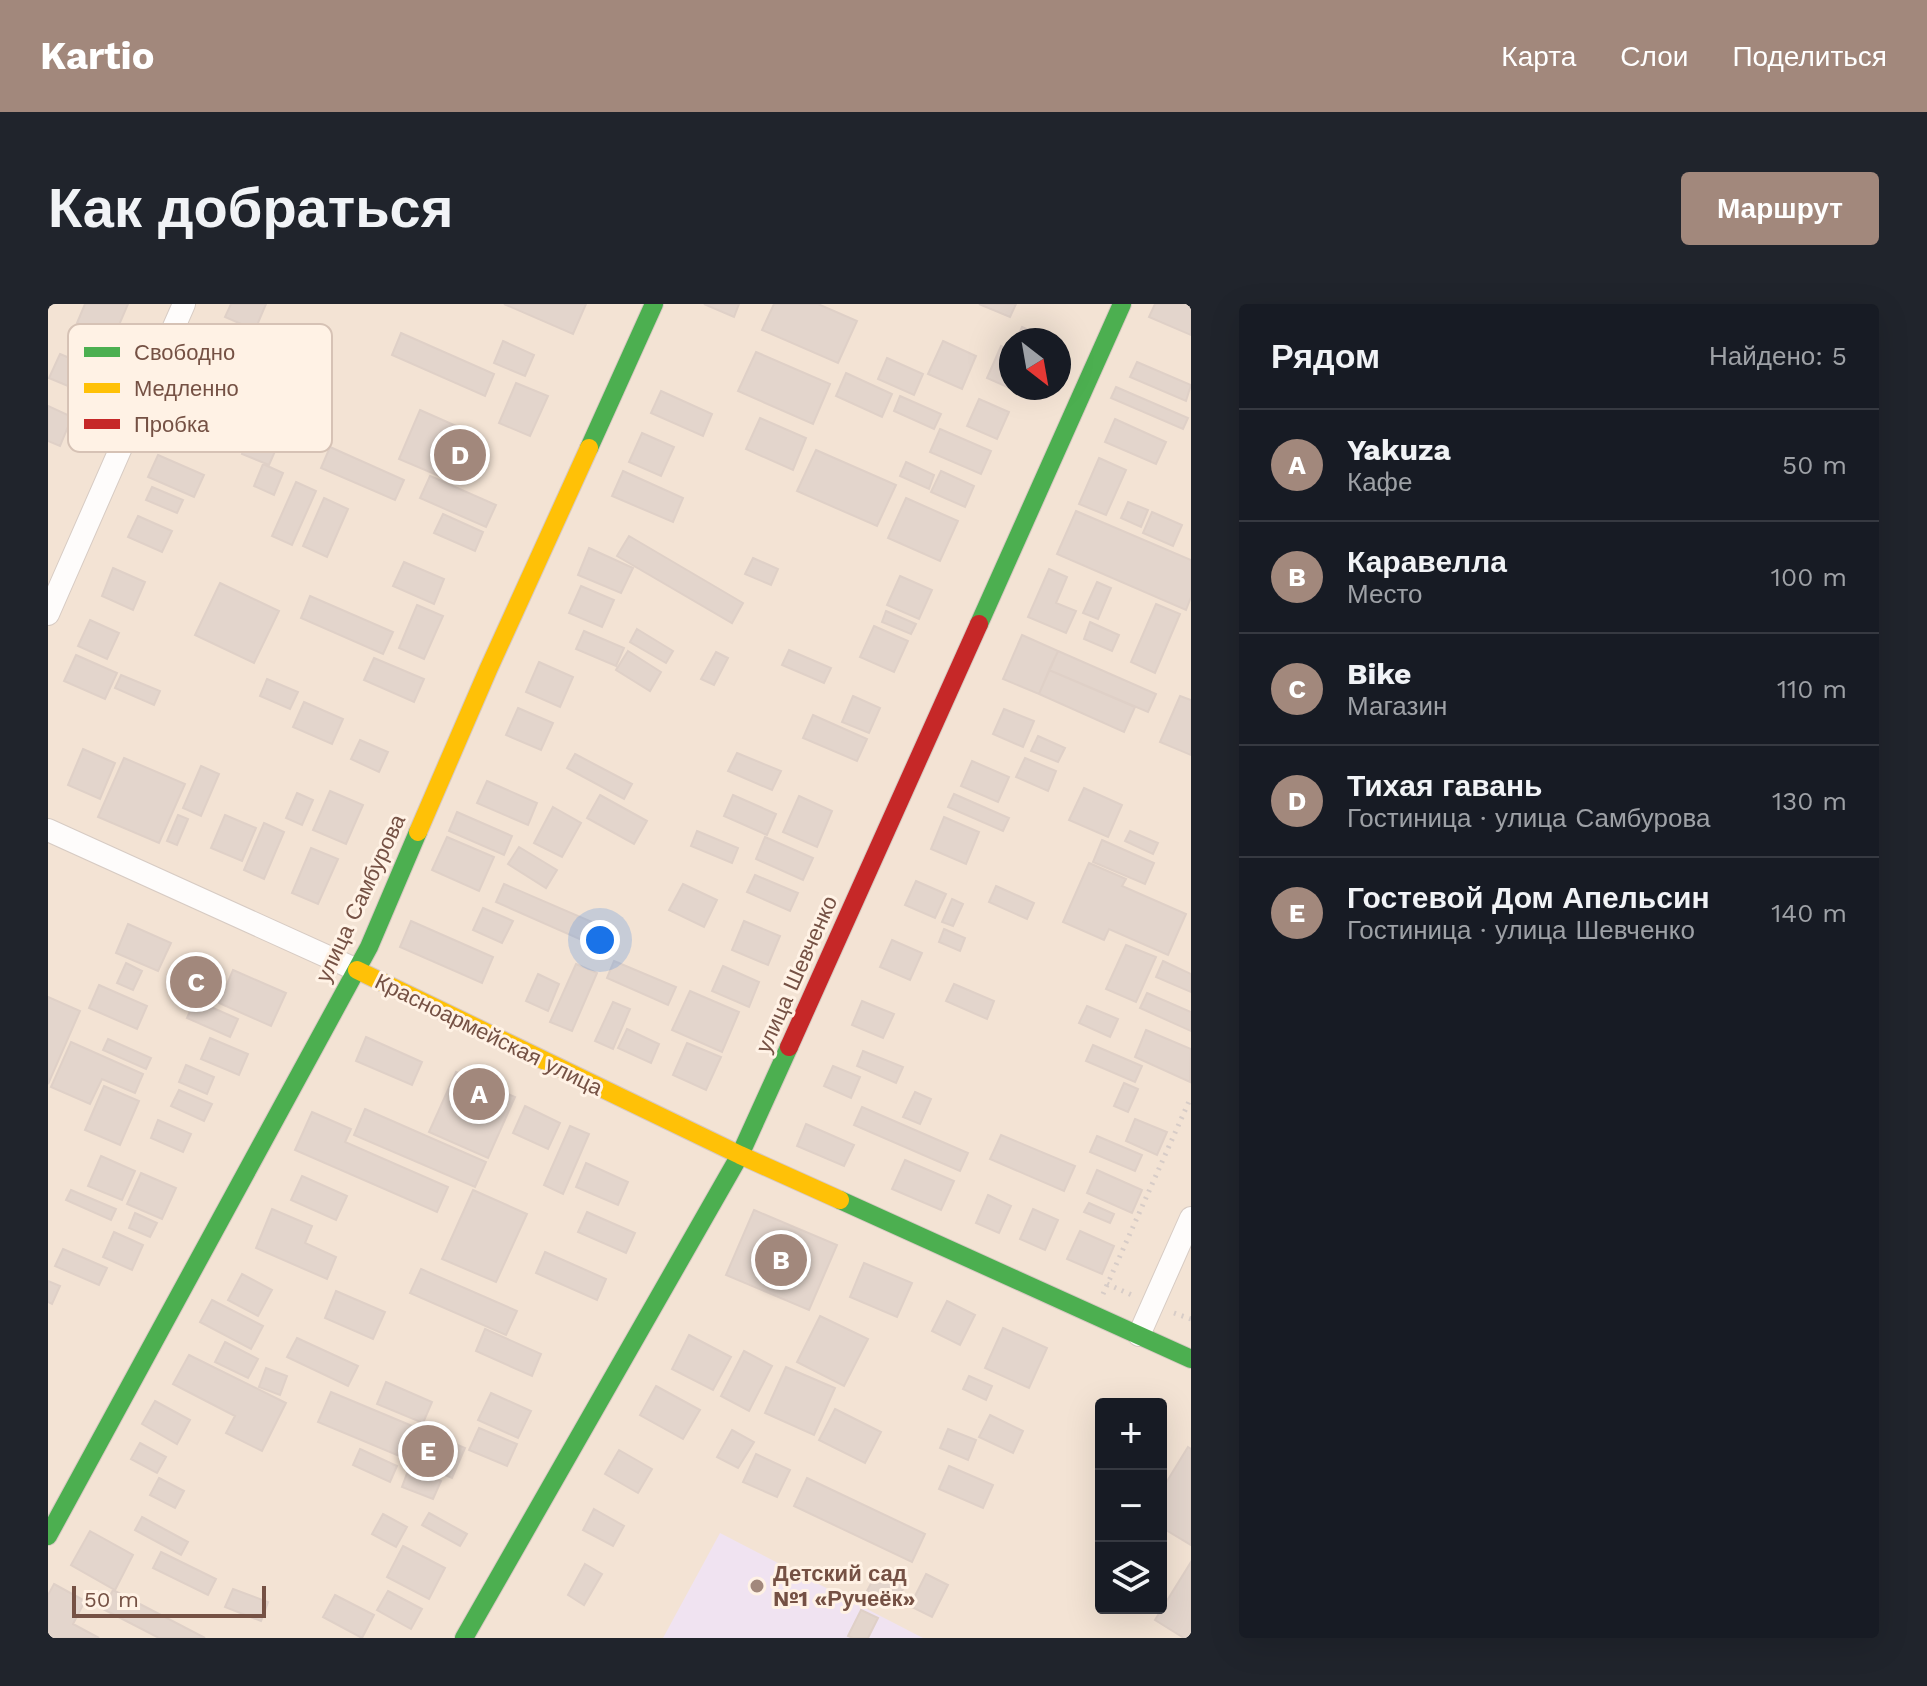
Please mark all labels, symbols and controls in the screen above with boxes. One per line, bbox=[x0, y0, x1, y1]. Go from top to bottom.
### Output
text: Kartio bbox=[40, 34, 154, 78]
text: Карта bbox=[1501, 40, 1576, 73]
text: Слои bbox=[1620, 40, 1688, 73]
text: Поделиться bbox=[1732, 40, 1887, 73]
button: Маршрут bbox=[1681, 172, 1879, 245]
text: Как добраться bbox=[48, 175, 453, 241]
legend bbox=[68, 324, 332, 452]
north arrow bbox=[999, 328, 1071, 400]
text: Рядом bbox=[1271, 336, 1380, 376]
text: Свободно bbox=[134, 340, 235, 365]
text: Найдено: 5 bbox=[1709, 341, 1847, 371]
text: Медленно bbox=[134, 376, 239, 401]
text: Пробка bbox=[134, 412, 210, 437]
pin: D bbox=[434, 425, 486, 485]
text: Yakuza bbox=[1347, 432, 1451, 467]
text: A bbox=[1288, 450, 1306, 480]
text: 50 m bbox=[1782, 450, 1847, 480]
text: Кафе bbox=[1347, 467, 1412, 497]
text: Каравелла bbox=[1347, 544, 1507, 579]
text: B bbox=[1288, 562, 1306, 592]
text: 100 m bbox=[1771, 562, 1847, 592]
text: Место bbox=[1347, 579, 1423, 609]
text: Bike bbox=[1347, 656, 1411, 691]
text: C bbox=[1288, 674, 1306, 704]
text: 110 m bbox=[1777, 674, 1847, 704]
text: Магазин bbox=[1347, 691, 1447, 721]
text: Тихая гавань bbox=[1347, 768, 1543, 803]
text: D bbox=[1288, 786, 1306, 816]
text: 130 m bbox=[1772, 786, 1847, 816]
text: Гостиница · улица Самбурова bbox=[1347, 803, 1710, 833]
street label: улица Самбурова bbox=[311, 810, 411, 986]
text: Гостевой Дом Апельсин bbox=[1347, 880, 1710, 915]
street label: улица Шевченко bbox=[751, 892, 842, 1057]
text: E bbox=[1289, 898, 1305, 928]
text: 140 m bbox=[1771, 898, 1847, 928]
text: Гостиница · улица Шевченко bbox=[1347, 915, 1695, 945]
your location bbox=[580, 920, 620, 960]
pin: C bbox=[170, 952, 222, 1012]
street label: Красноармейская улица bbox=[371, 968, 607, 1101]
pin: A bbox=[453, 1064, 505, 1124]
pin: B bbox=[755, 1230, 807, 1290]
map controls bbox=[1095, 1398, 1167, 1614]
button: + bbox=[1095, 1398, 1167, 1470]
pin: E bbox=[402, 1421, 454, 1481]
button: − bbox=[1095, 1470, 1167, 1542]
button: layers bbox=[1095, 1542, 1167, 1614]
place label: Детский сад №1 «Ручеёк» bbox=[773, 1561, 915, 1611]
marker: Детский сад №1 «Ручеёк» bbox=[748, 1577, 766, 1595]
scale bar bbox=[72, 1582, 266, 1618]
text: 50 m bbox=[84, 1587, 139, 1612]

